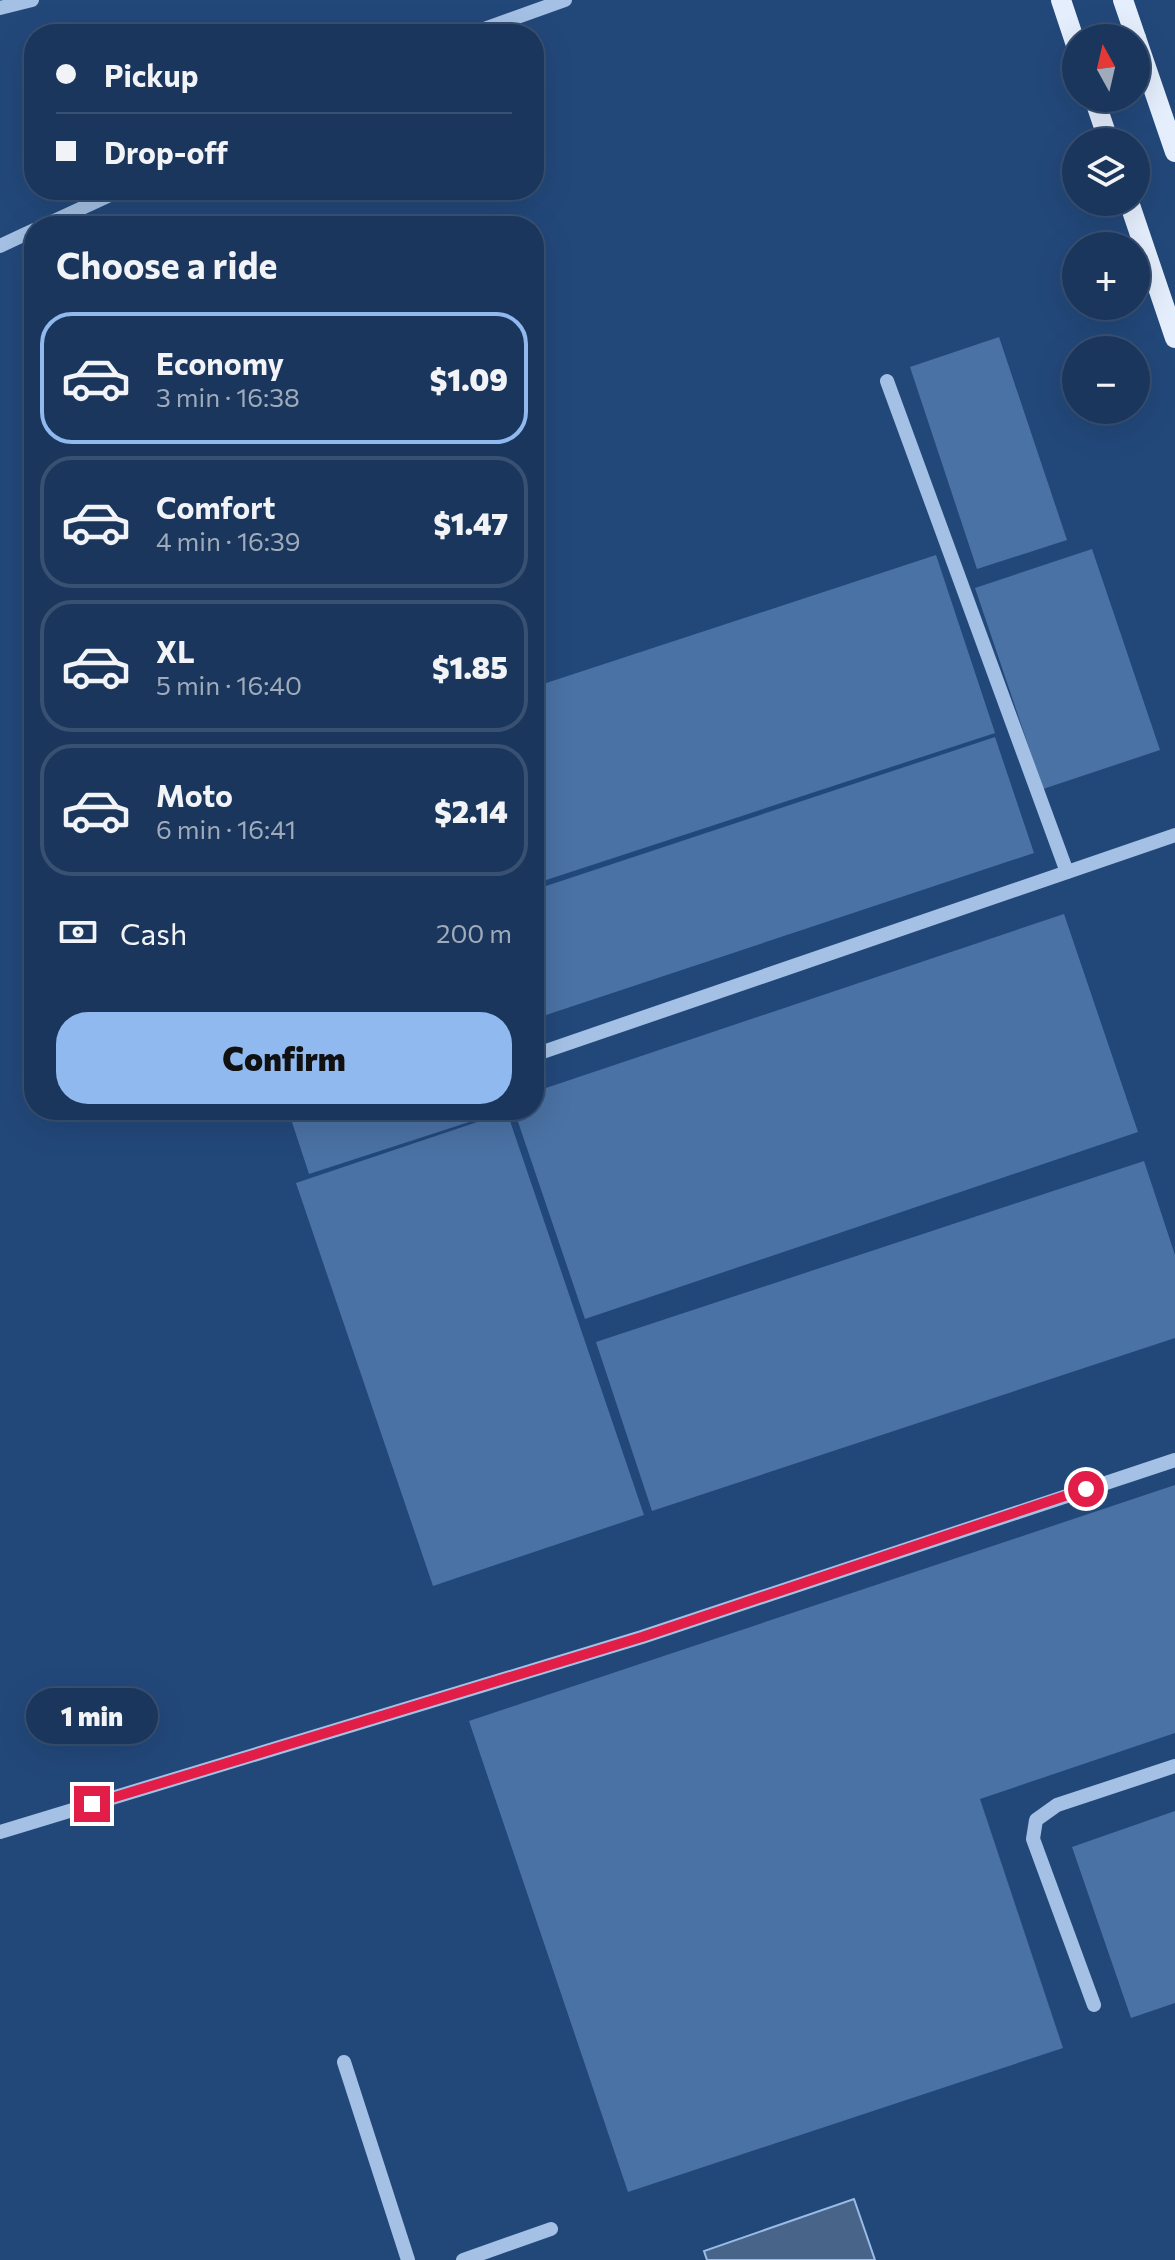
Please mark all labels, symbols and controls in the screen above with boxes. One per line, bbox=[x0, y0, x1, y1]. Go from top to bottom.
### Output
north arrow bbox=[1062, 24, 1150, 112]
map controls bbox=[1062, 24, 1150, 424]
text: Pickup bbox=[104, 56, 198, 93]
button: layers bbox=[1062, 128, 1150, 216]
text: Drop-off bbox=[104, 133, 228, 170]
button: + bbox=[1062, 232, 1150, 320]
text: Choose a ride bbox=[56, 242, 277, 286]
button: − bbox=[1062, 336, 1150, 424]
icon: car bbox=[60, 342, 132, 414]
text: Economy bbox=[156, 344, 284, 381]
text: $1.09 bbox=[430, 360, 508, 397]
text: 3 min · 16:38 bbox=[156, 381, 300, 412]
icon: car bbox=[60, 486, 132, 558]
text: Comfort bbox=[156, 488, 275, 525]
text: $1.47 bbox=[433, 504, 508, 541]
text: 4 min · 16:39 bbox=[156, 525, 301, 556]
icon: car bbox=[60, 630, 132, 702]
text: XL bbox=[156, 632, 195, 669]
text: $1.85 bbox=[432, 648, 508, 685]
text: 5 min · 16:40 bbox=[156, 669, 302, 700]
icon: car bbox=[60, 774, 132, 846]
text: Moto bbox=[156, 776, 233, 813]
text: $2.14 bbox=[434, 792, 508, 829]
text: 6 min · 16:41 bbox=[156, 813, 296, 844]
icon: cash bbox=[56, 910, 100, 954]
text: Cash bbox=[120, 914, 187, 951]
text: 200 m bbox=[436, 917, 512, 948]
button: Confirm bbox=[56, 1012, 512, 1104]
route start bbox=[1068, 1471, 1104, 1507]
callout: 1 min bbox=[26, 1688, 158, 1744]
text: 1 min bbox=[61, 1700, 123, 1731]
route end bbox=[74, 1786, 110, 1822]

